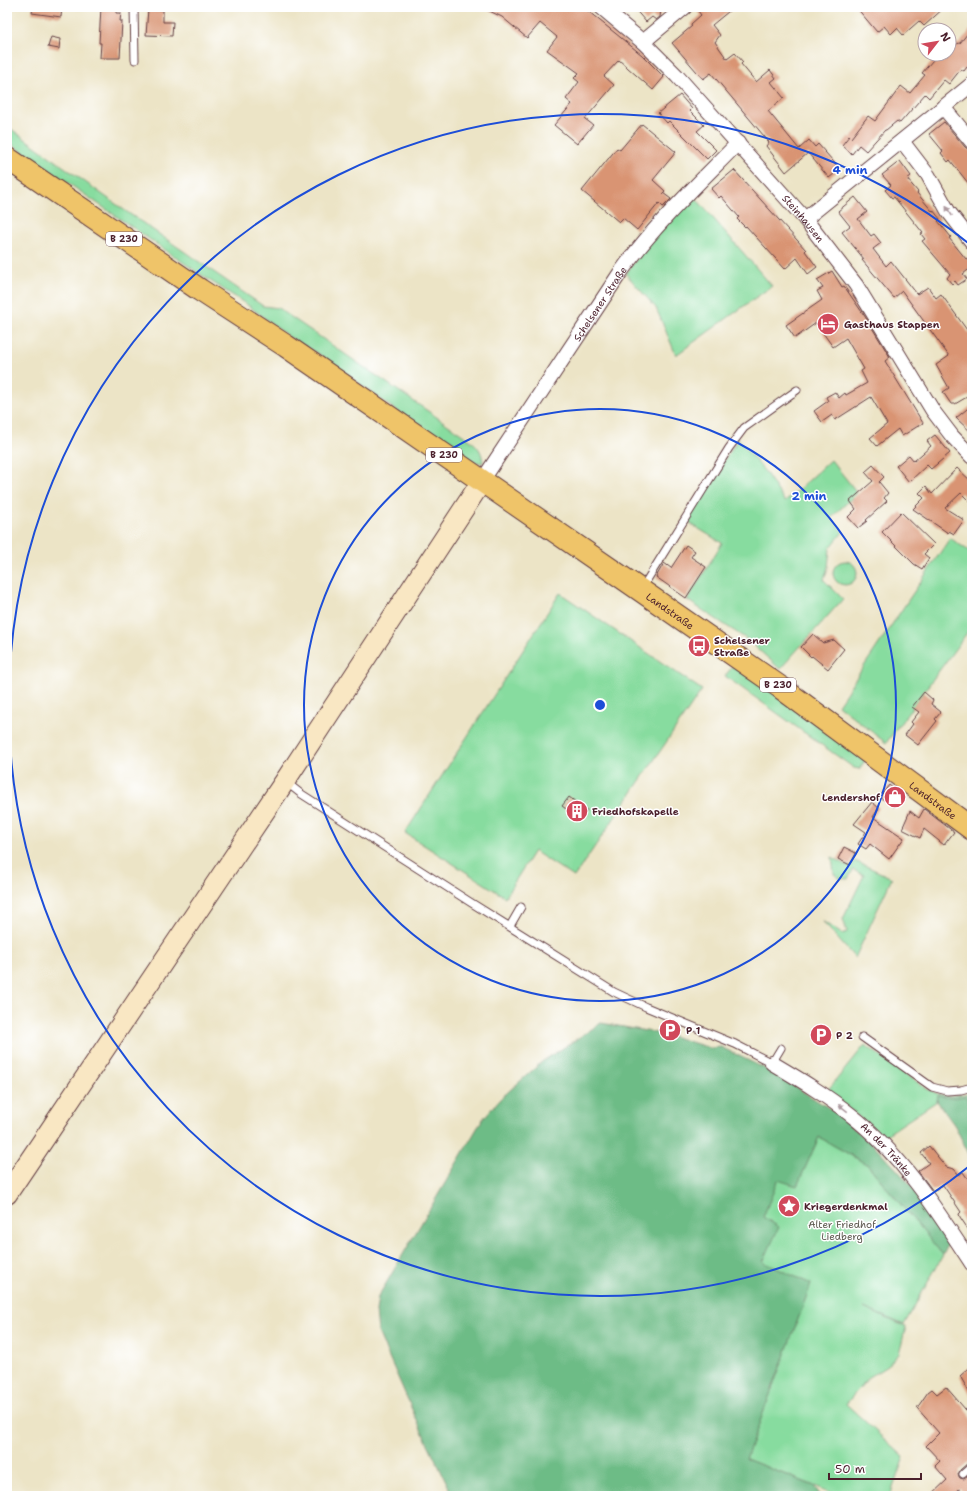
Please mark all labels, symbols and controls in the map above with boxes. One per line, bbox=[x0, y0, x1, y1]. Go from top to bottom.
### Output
north arrow bbox=[917, 22, 957, 62]
text: N bbox=[936, 30, 954, 45]
text: 4 min bbox=[833, 162, 868, 178]
street label: Steinhausen bbox=[779, 192, 827, 245]
one-way arrow bbox=[945, 205, 952, 217]
road number: B 230 bbox=[106, 232, 142, 246]
street label: Schelsener Straße bbox=[571, 263, 630, 344]
hotel icon: Gasthaus Stappen bbox=[815, 311, 841, 337]
place label: Gasthaus Stappen bbox=[844, 318, 940, 331]
road number: B 230 bbox=[426, 448, 462, 462]
text: 2 min bbox=[792, 488, 827, 504]
street label: Landstraße bbox=[643, 590, 697, 633]
bus stop icon: Schelsener Straße bbox=[686, 633, 712, 659]
place label: Schelsener Straße bbox=[714, 634, 771, 659]
road number: B 230 bbox=[760, 678, 796, 692]
centre of rings bbox=[593, 698, 607, 712]
street label: Landstraße bbox=[906, 779, 959, 822]
shop icon: Lendershof bbox=[882, 784, 908, 810]
place label: Lendershof bbox=[822, 791, 880, 804]
building icon: Friedhofskapelle bbox=[564, 798, 590, 824]
place label: Friedhofskapelle bbox=[592, 805, 679, 818]
parking icon: P 1 bbox=[657, 1017, 683, 1043]
parking icon: P 2 bbox=[808, 1022, 834, 1048]
place label: P 1 bbox=[686, 1024, 701, 1037]
place label: P 2 bbox=[836, 1029, 853, 1042]
one-way arrow bbox=[838, 1105, 848, 1113]
street label: An der Tränke bbox=[858, 1120, 915, 1179]
place icon: Kriegerdenkmal bbox=[776, 1193, 802, 1219]
place label: Kriegerdenkmal bbox=[804, 1200, 888, 1213]
park label: Alter Friedhof Liedberg bbox=[808, 1218, 876, 1243]
scale bar bbox=[829, 1455, 921, 1481]
text: 50 m bbox=[835, 1461, 865, 1477]

